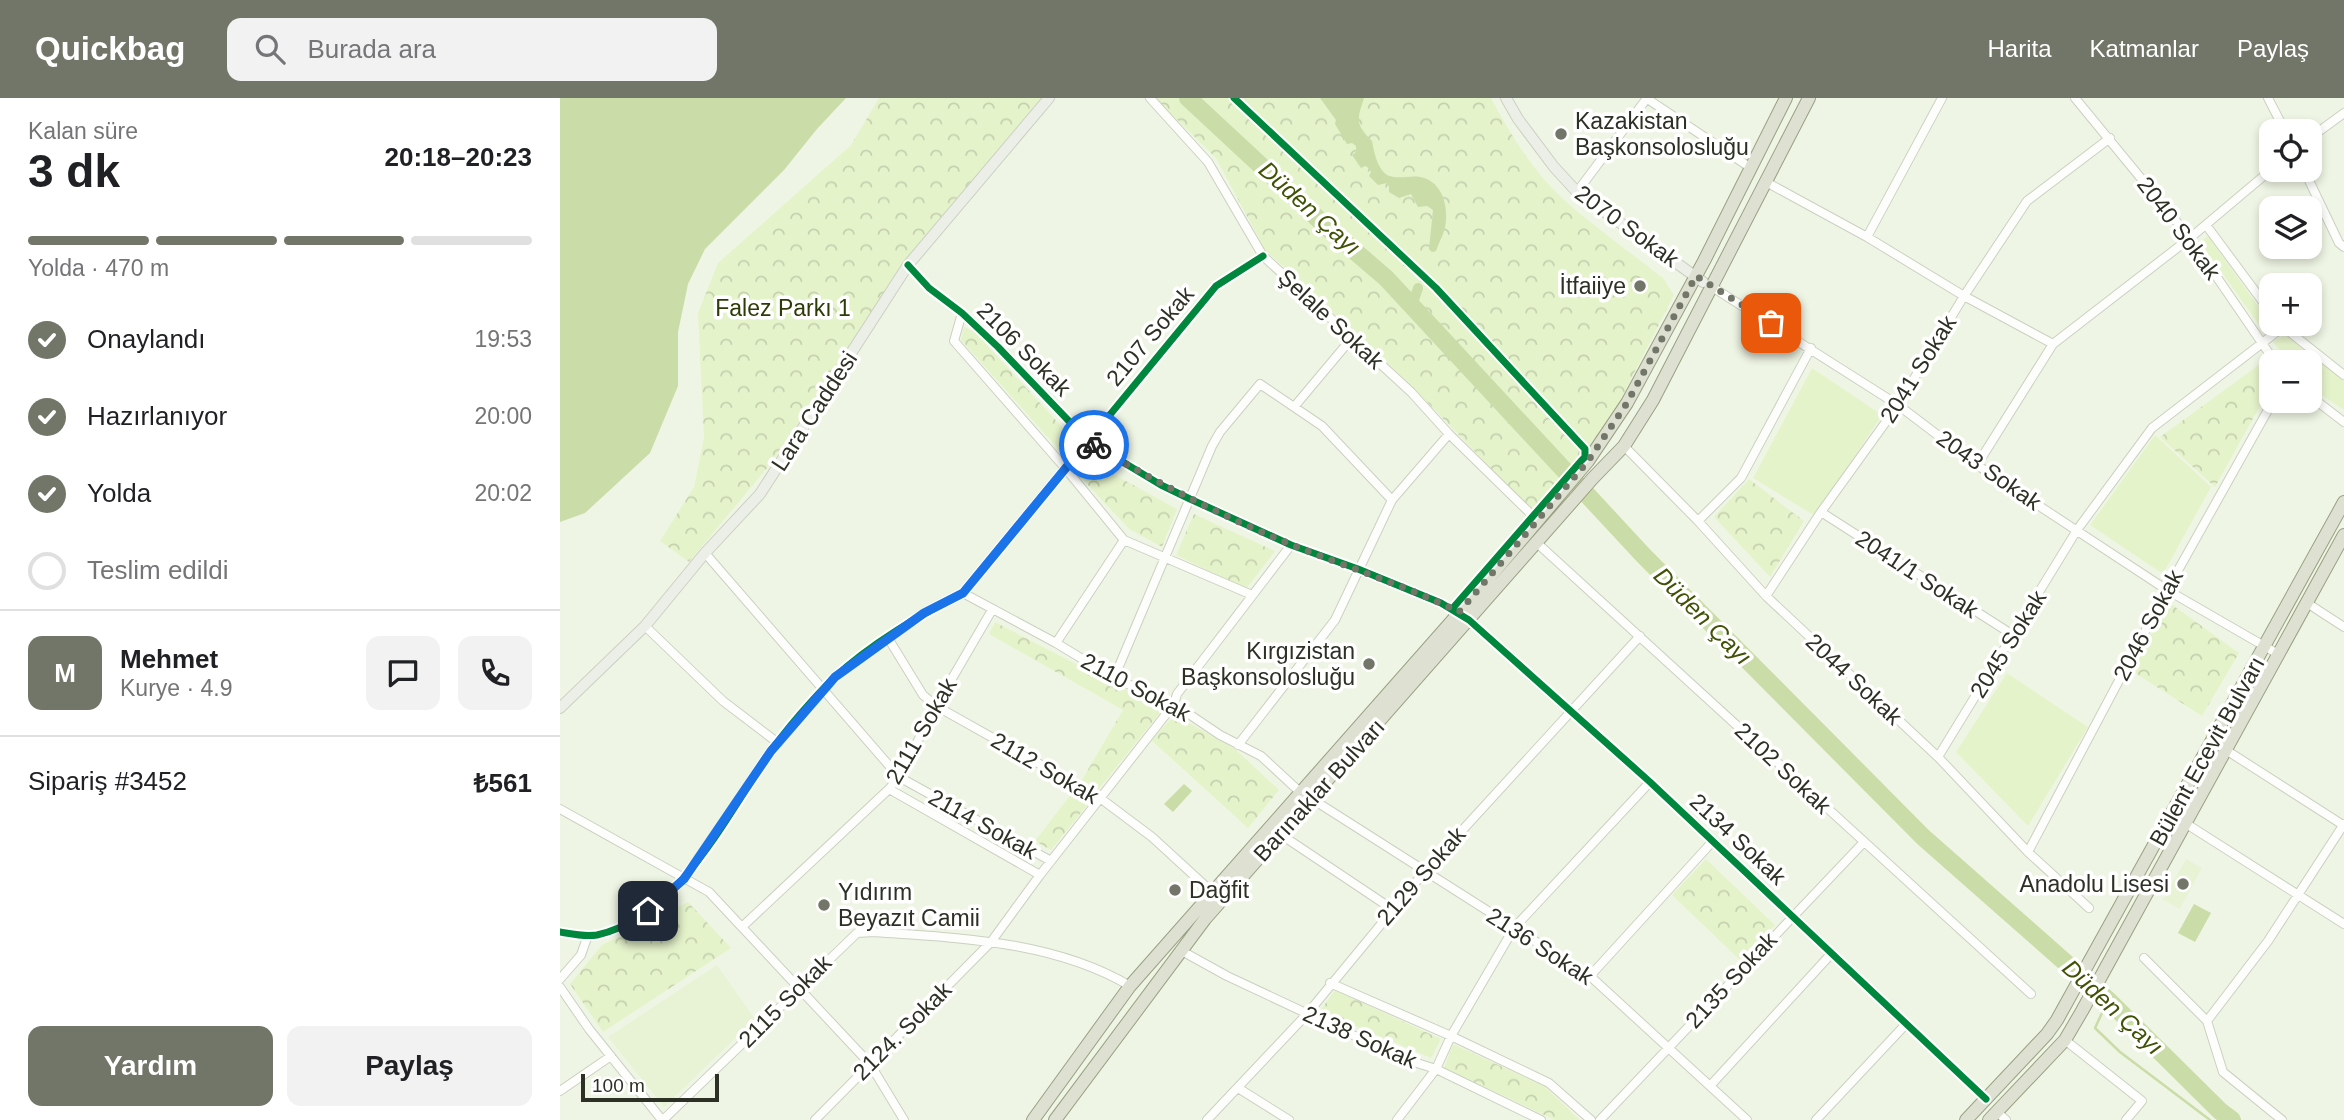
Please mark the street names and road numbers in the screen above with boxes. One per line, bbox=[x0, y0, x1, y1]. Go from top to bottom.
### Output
street label: 2040 Sokak bbox=[2132, 172, 2226, 285]
street label: 2070 Sokak bbox=[1570, 180, 1684, 273]
street label: Şelale Sokak bbox=[1273, 264, 1389, 375]
street label: 2107 Sokak bbox=[1101, 281, 1199, 391]
street label: 2106 Sokak bbox=[972, 297, 1076, 401]
street label: 2041 Sokak bbox=[1875, 310, 1961, 427]
street label: Lara Caddesi bbox=[766, 347, 862, 475]
street label: 2043 Sokak bbox=[1932, 425, 2047, 516]
street label: 2041/1 Sokak bbox=[1851, 525, 1983, 623]
street label: 2046 Sokak bbox=[2108, 565, 2188, 685]
street label: 2045 Sokak bbox=[1965, 585, 2051, 702]
street label: 2044 Sokak bbox=[1801, 628, 1908, 730]
street label: 2110 Sokak bbox=[1077, 647, 1195, 727]
street label: Bülent Ecevit Bulvarı bbox=[2144, 652, 2270, 850]
street label: 2111 Sokak bbox=[880, 673, 962, 789]
street label: Barınaklar Bulvarı bbox=[1248, 713, 1390, 867]
street label: 2102 Sokak bbox=[1730, 717, 1837, 819]
street label: 2112 Sokak bbox=[987, 727, 1104, 809]
street label: 2114 Sokak bbox=[924, 784, 1042, 865]
street label: 2134 Sokak bbox=[1685, 788, 1792, 890]
street label: 2129 Sokak bbox=[1371, 821, 1471, 930]
street label: 2136 Sokak bbox=[1482, 902, 1598, 990]
street label: 2135 Sokak bbox=[1680, 926, 1782, 1033]
street label: 2115 Sokak bbox=[733, 949, 837, 1053]
street label: 2124. Sokak bbox=[848, 976, 957, 1085]
street label: 2138 Sokak bbox=[1299, 1000, 1421, 1074]

